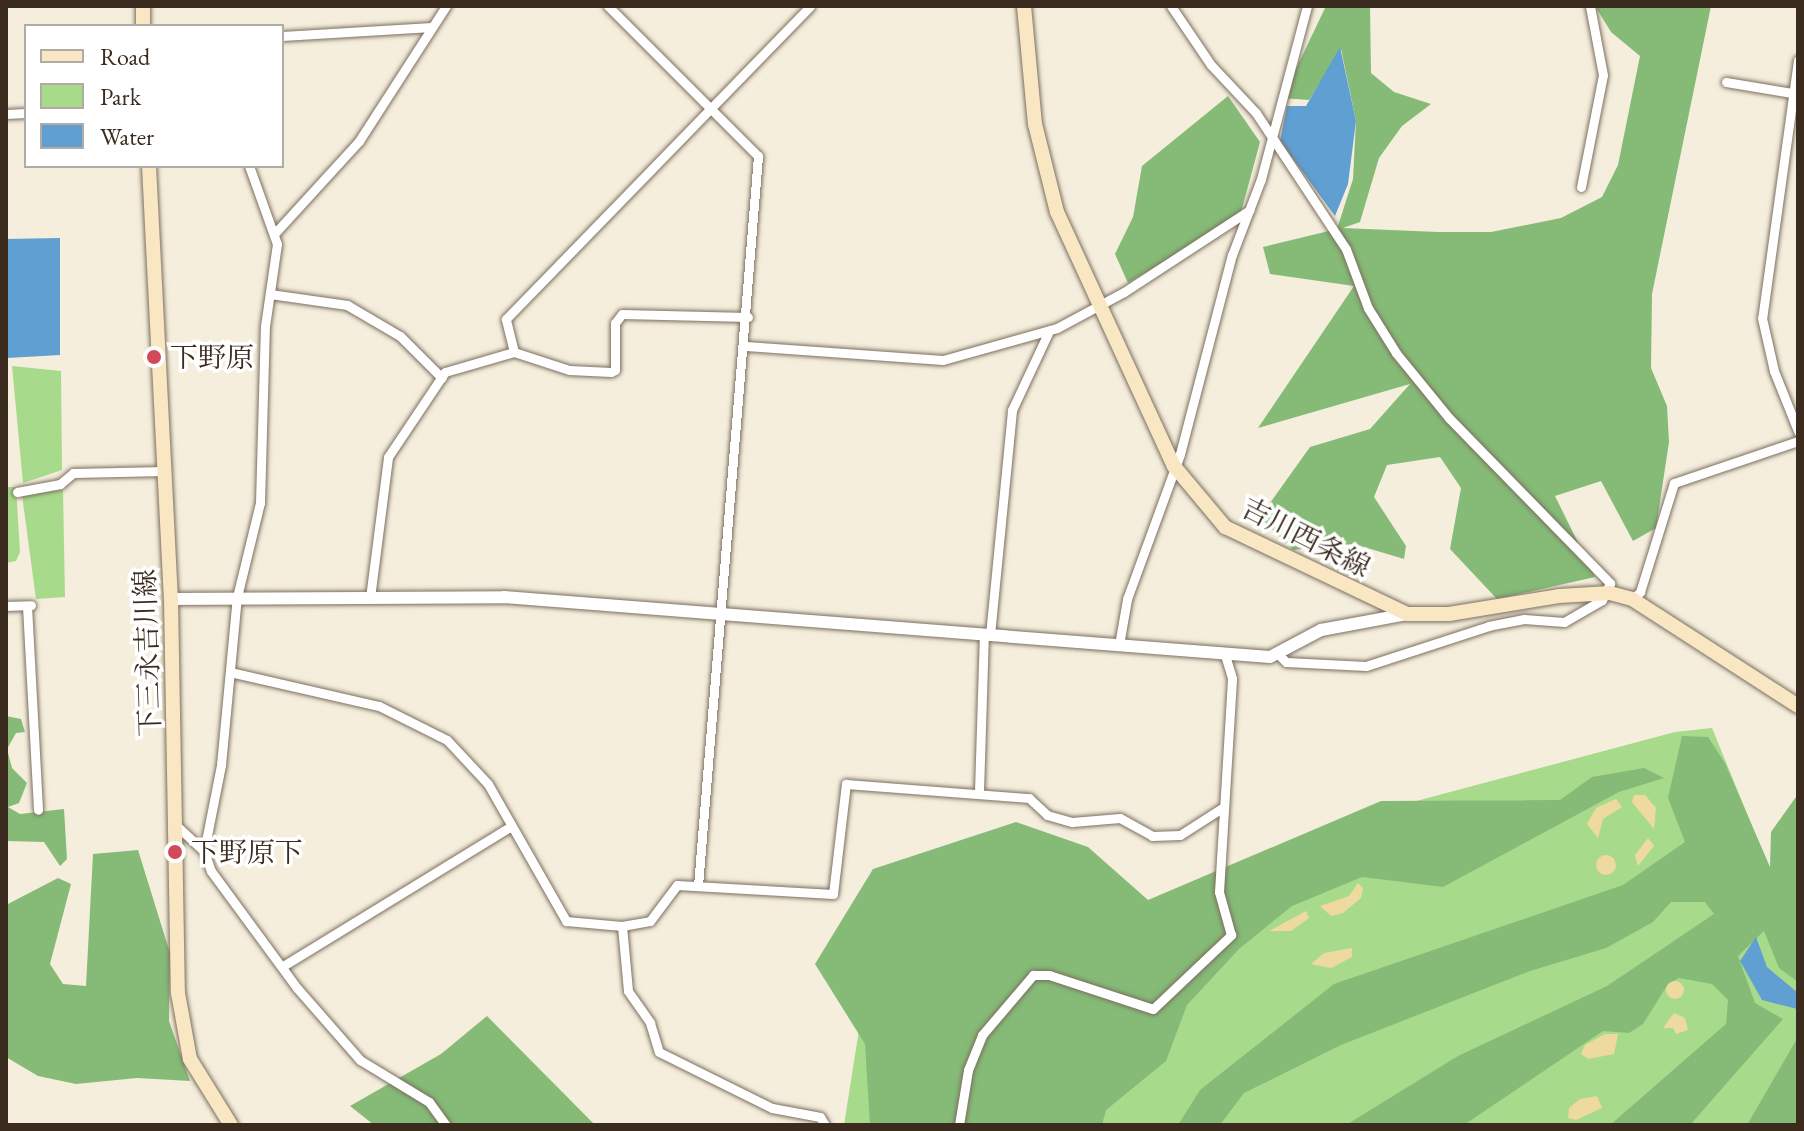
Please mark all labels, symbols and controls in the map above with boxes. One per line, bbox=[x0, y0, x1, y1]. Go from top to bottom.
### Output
legend bbox=[24, 24, 284, 168]
text: Road bbox=[100, 41, 150, 72]
text: Park bbox=[100, 81, 141, 112]
text: Water bbox=[100, 121, 154, 152]
place label: 下野原 bbox=[170, 340, 254, 374]
marker: 下野原 bbox=[145, 348, 163, 366]
street label: 吉川西条線 bbox=[1236, 490, 1376, 584]
street label: 下三永吉川線 bbox=[127, 568, 167, 738]
place label: 下野原下 bbox=[191, 835, 303, 869]
marker: 下野原下 bbox=[166, 843, 184, 861]

